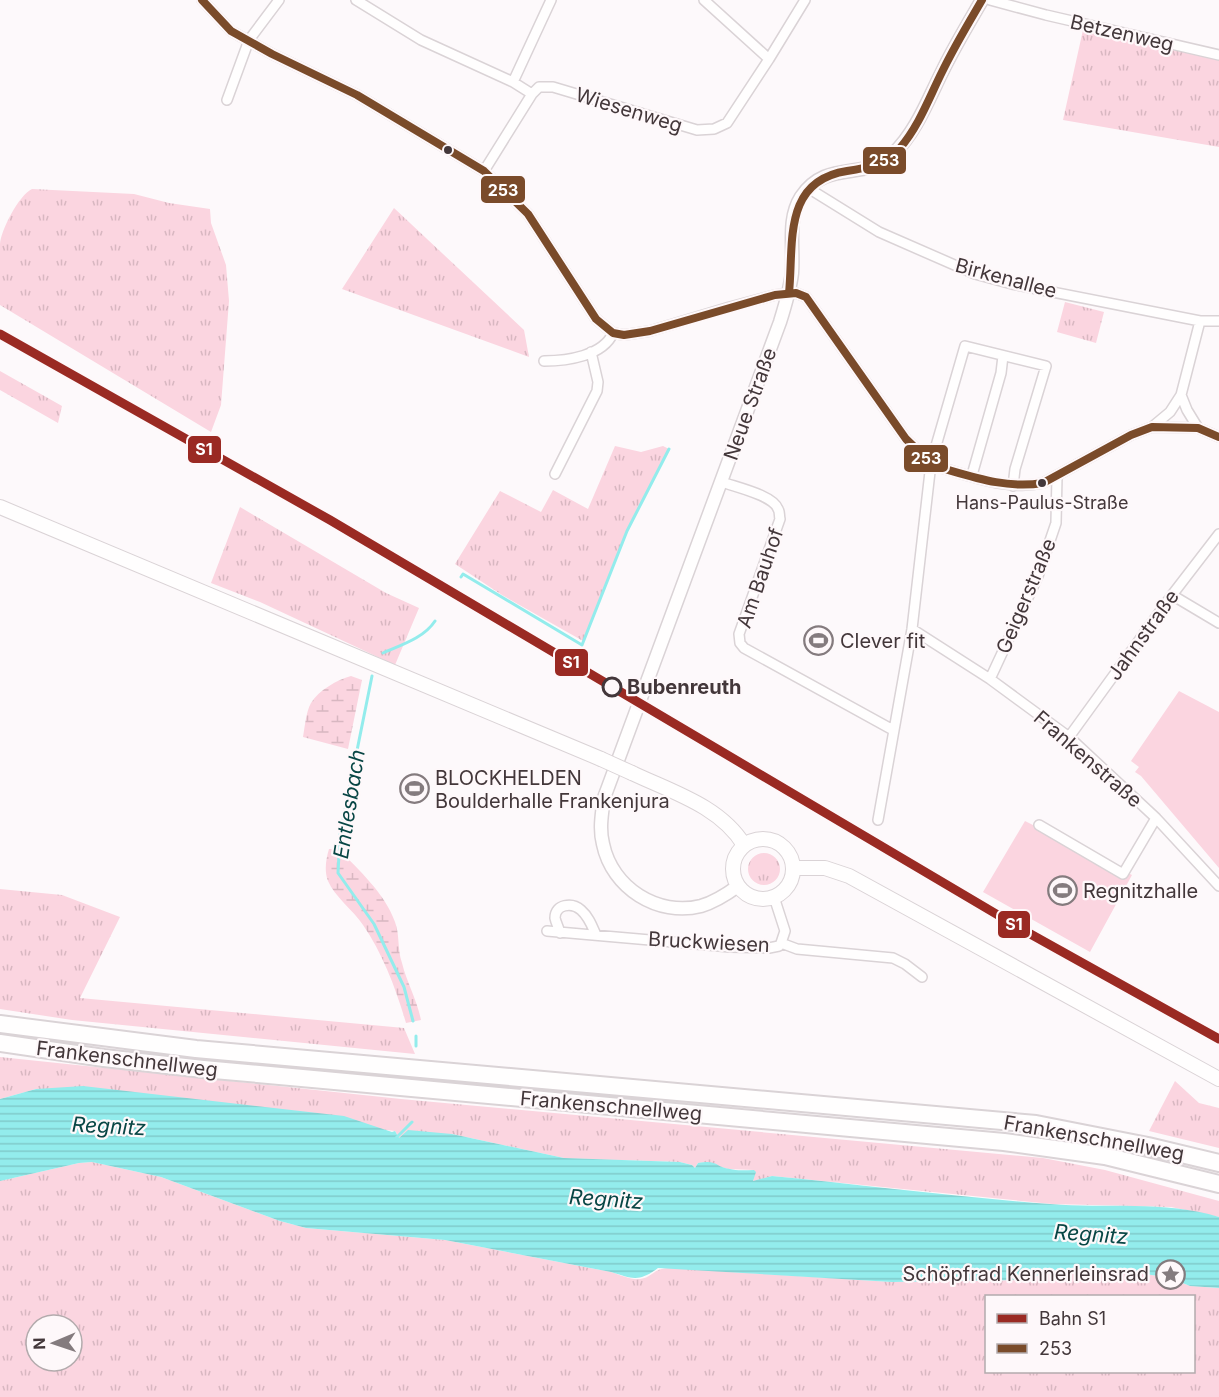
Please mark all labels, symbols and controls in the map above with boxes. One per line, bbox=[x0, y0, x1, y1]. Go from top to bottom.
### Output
street label: Betzenweg bbox=[1068, 9, 1176, 57]
street label: Wiesenweg bbox=[573, 82, 685, 138]
unlabelled marker bbox=[442, 144, 454, 156]
line badge: 253 bbox=[862, 146, 907, 175]
text: 253 bbox=[869, 150, 899, 170]
line badge: 253 bbox=[480, 175, 526, 204]
text: 253 bbox=[488, 180, 518, 200]
street label: Birkenallee bbox=[953, 253, 1059, 303]
street label: Neue Straße bbox=[719, 344, 781, 464]
line badge: S1 bbox=[187, 435, 222, 464]
text: S1 bbox=[195, 439, 213, 459]
line badge: 253 bbox=[903, 444, 949, 473]
text: 253 bbox=[911, 448, 941, 468]
marker: Hans-Paulus-Straße bbox=[1036, 477, 1048, 489]
place label: Hans-Paulus-Straße bbox=[956, 492, 1128, 513]
street label: Am Bauhof bbox=[732, 524, 789, 631]
street label: Geigerstraße bbox=[991, 535, 1061, 657]
street label: Jahnstraße bbox=[1102, 585, 1184, 685]
sports icon: Clever fit bbox=[803, 625, 835, 657]
place label: Clever fit bbox=[840, 629, 926, 653]
line badge: S1 bbox=[554, 648, 589, 677]
text: S1 bbox=[562, 652, 580, 672]
place label: Bubenreuth bbox=[627, 675, 742, 699]
marker: Bubenreuth bbox=[602, 677, 622, 697]
street label: Frankenstraße bbox=[1029, 705, 1147, 813]
water label: Entlesbach bbox=[328, 748, 370, 860]
place label: BLOCKHELDEN Boulderhalle Frankenjura bbox=[435, 766, 670, 813]
sports icon: BLOCKHELDEN Boulderhalle Frankenjura bbox=[398, 773, 430, 805]
sports icon: Regnitzhalle bbox=[1046, 875, 1078, 907]
place label: Regnitzhalle bbox=[1083, 879, 1198, 903]
line badge: S1 bbox=[997, 910, 1031, 939]
text: S1 bbox=[1005, 914, 1023, 934]
street label: Bruckwiesen bbox=[648, 927, 770, 957]
street label: Frankenschnellweg bbox=[35, 1036, 219, 1082]
street label: Frankenschnellweg bbox=[519, 1086, 703, 1126]
street label: Frankenschnellweg bbox=[1002, 1110, 1186, 1166]
water label: Regnitz bbox=[71, 1112, 147, 1140]
water label: Regnitz bbox=[568, 1184, 644, 1214]
water label: Regnitz bbox=[1053, 1219, 1129, 1249]
place icon: Schöpfrad Kennerleinsrad bbox=[1154, 1258, 1186, 1290]
place label: Schöpfrad Kennerleinsrad bbox=[902, 1262, 1149, 1286]
legend bbox=[985, 1295, 1195, 1373]
text: Bahn S1 bbox=[1039, 1308, 1106, 1329]
north arrow bbox=[24, 1313, 84, 1373]
text: N bbox=[29, 1337, 49, 1350]
text: 253 bbox=[1039, 1338, 1072, 1359]

